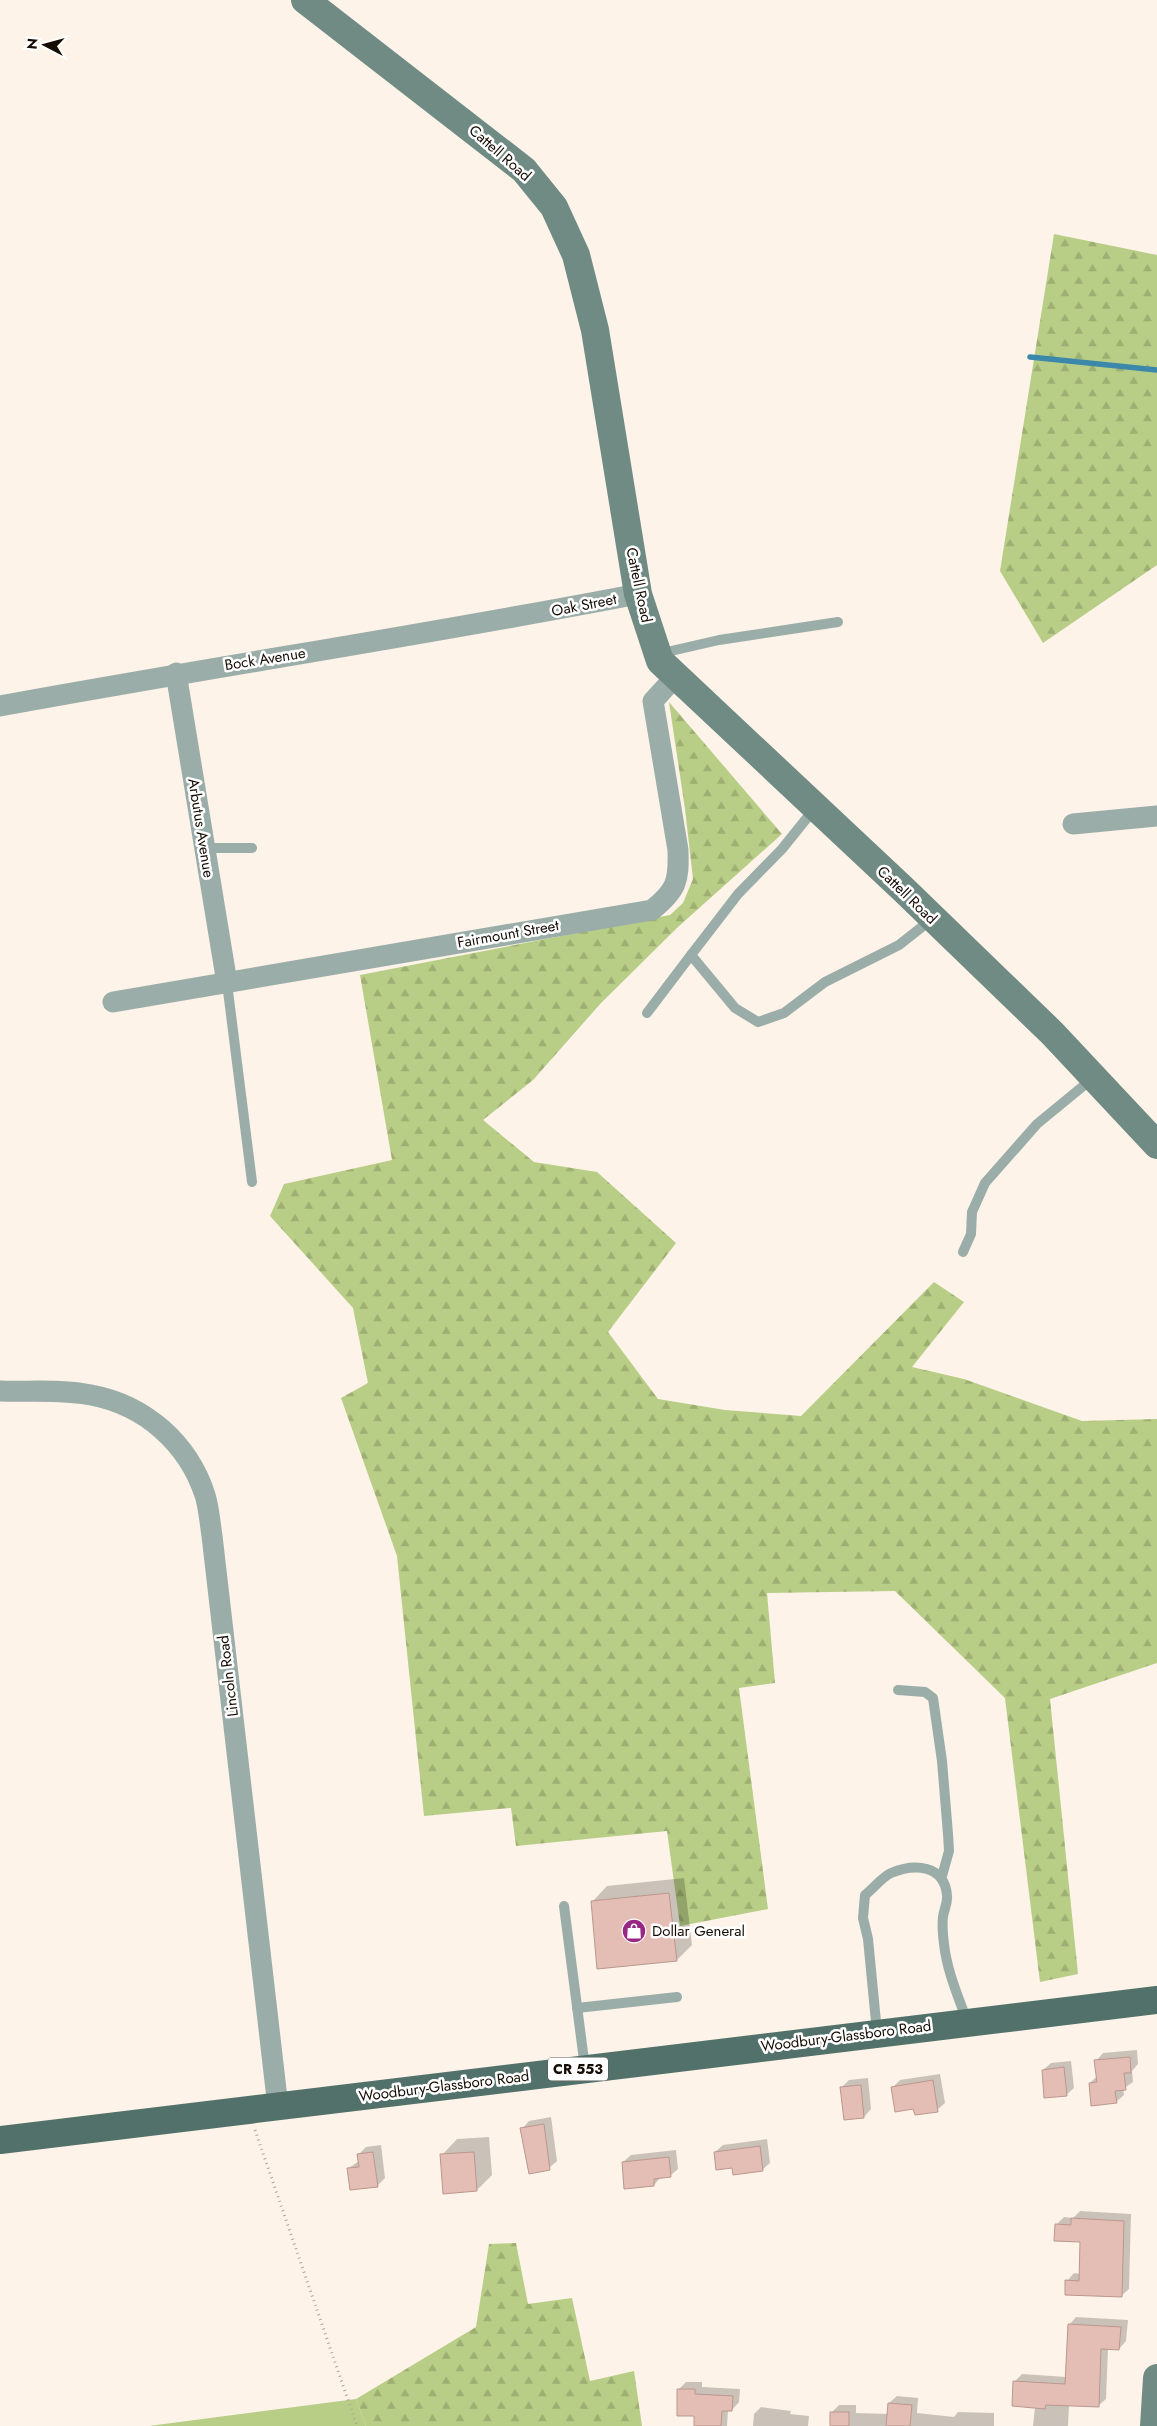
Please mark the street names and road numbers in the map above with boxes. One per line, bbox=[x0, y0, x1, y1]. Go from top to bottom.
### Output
street label: Cattell Road bbox=[464, 120, 536, 186]
street label: Cattell Road bbox=[620, 545, 658, 625]
street label: Oak Street bbox=[550, 588, 619, 622]
street label: Bock Avenue bbox=[223, 642, 307, 676]
street label: Arbutus Avenue bbox=[182, 777, 220, 879]
street label: Cattell Road bbox=[872, 861, 942, 929]
street label: Fairmount Street bbox=[455, 914, 561, 954]
street label: Lincoln Road bbox=[212, 1634, 244, 1718]
street label: Woodbury-Glassboro Road bbox=[760, 2015, 932, 2057]
road number: CR 553 bbox=[548, 2058, 608, 2080]
street label: Woodbury-Glassboro Road bbox=[358, 2065, 530, 2107]

